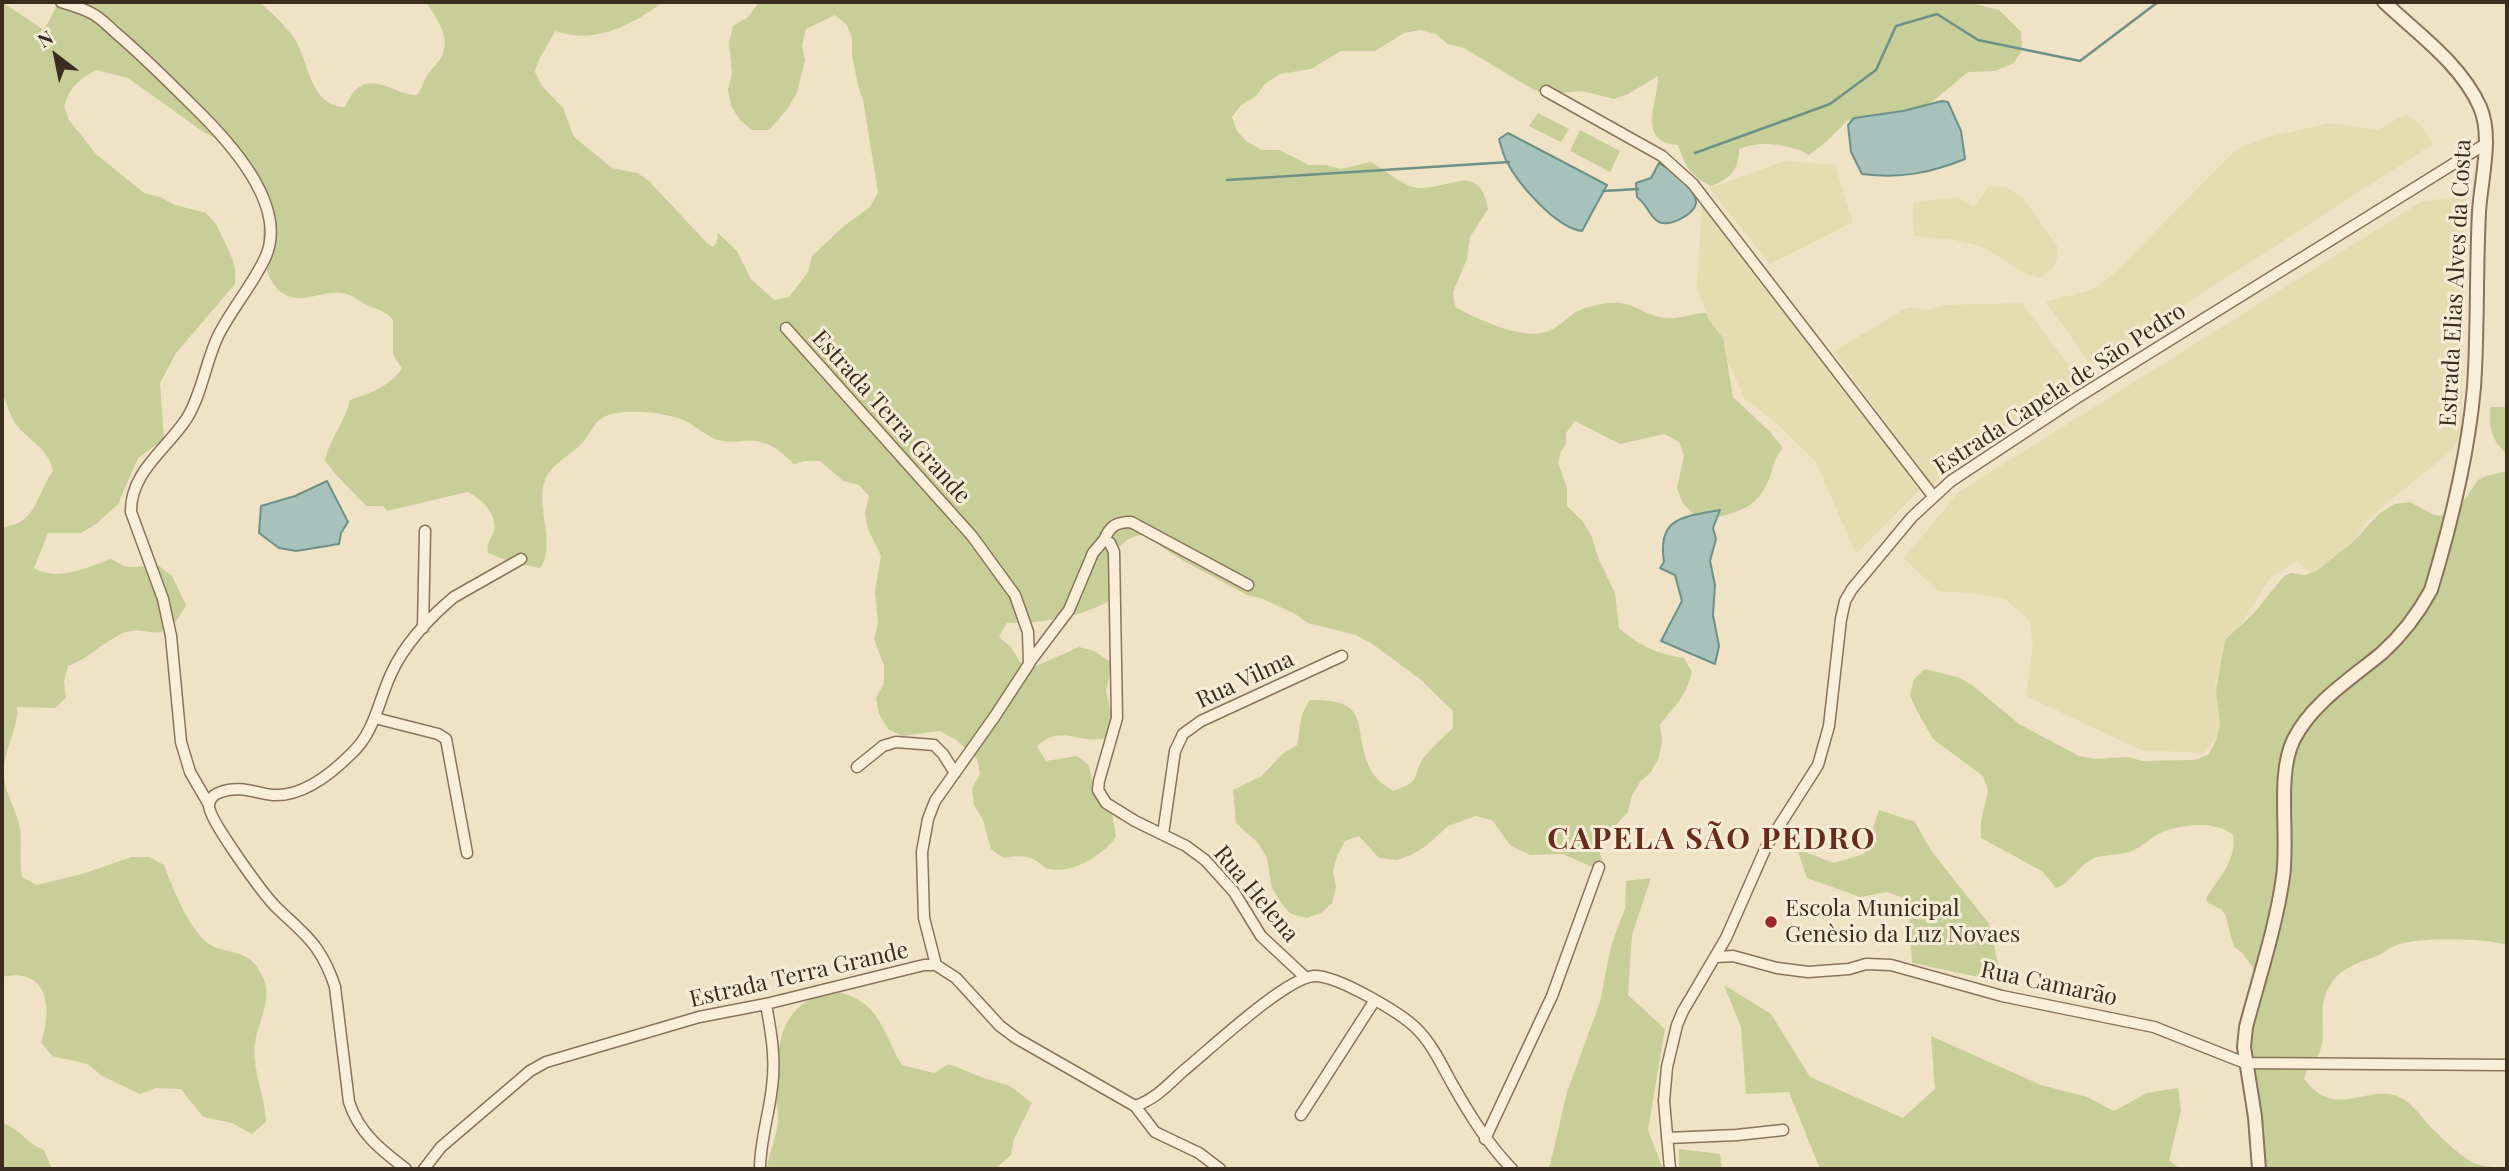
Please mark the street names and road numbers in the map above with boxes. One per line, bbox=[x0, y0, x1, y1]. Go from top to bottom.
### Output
street label: Estrada Elias Alves da Costa bbox=[2435, 138, 2477, 428]
street label: Estrada Capela de São Pedro bbox=[1929, 297, 2191, 481]
street label: Estrada Terra Grande bbox=[806, 325, 976, 509]
street label: Rua Vilma bbox=[1192, 645, 1298, 715]
street label: Rua Helena bbox=[1208, 840, 1304, 948]
street label: Estrada Terra Grande bbox=[687, 936, 911, 1014]
street label: Rua Camarão bbox=[1978, 956, 2120, 1012]

